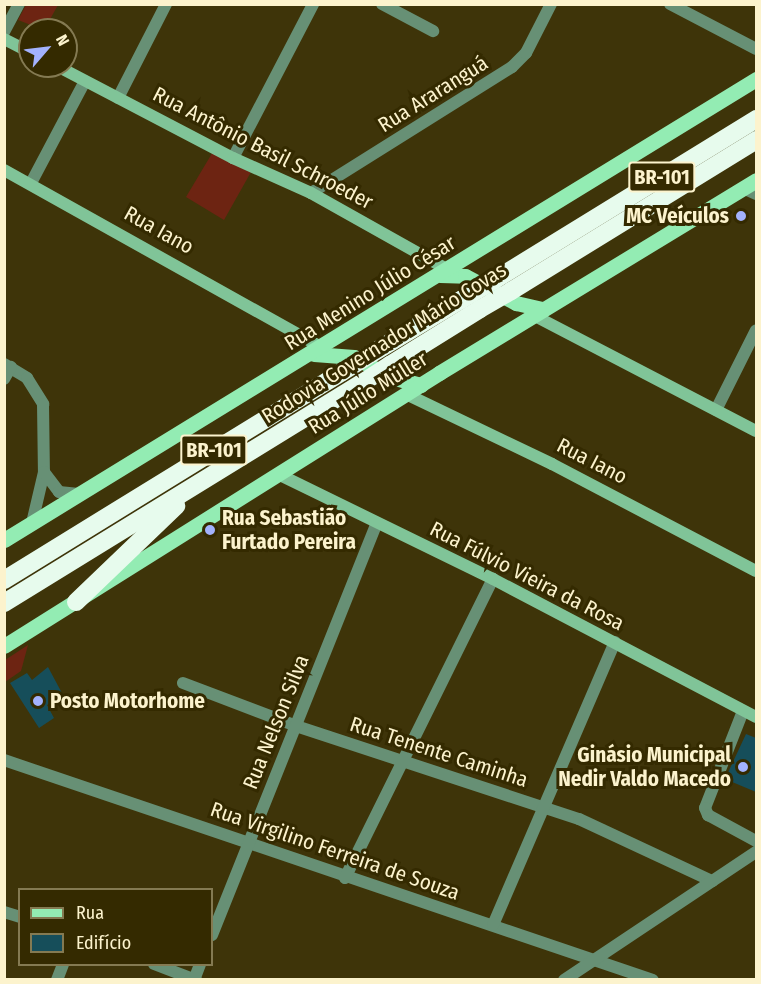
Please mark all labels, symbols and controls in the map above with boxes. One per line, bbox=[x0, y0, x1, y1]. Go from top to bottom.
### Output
north arrow bbox=[18, 18, 78, 78]
text: N bbox=[52, 32, 73, 49]
street label: Rua Araranguá bbox=[373, 50, 493, 138]
street label: Rua Antônio Basil Schroeder bbox=[149, 81, 377, 215]
road number: BR-101 bbox=[628, 160, 696, 194]
street label: Rua Iano bbox=[120, 201, 198, 259]
place label: MC Veículos bbox=[626, 203, 729, 229]
marker: MC Veículos bbox=[734, 209, 748, 223]
street label: Rua Menino Júlio César bbox=[280, 230, 460, 356]
street label: Rodovia Governador Mário Covas bbox=[257, 257, 511, 429]
street label: Rua Júlio Müller bbox=[304, 346, 432, 440]
road number: BR-101 bbox=[180, 433, 248, 467]
street label: Rua Iano bbox=[553, 433, 631, 489]
place label: Rua Sebastião Furtado Pereira bbox=[222, 505, 356, 555]
street label: Rua Fúlvio Vieira da Rosa bbox=[426, 516, 628, 636]
marker: Rua Sebastião Furtado Pereira bbox=[203, 523, 217, 537]
street label: Rua Nelson Silva bbox=[238, 651, 314, 793]
place label: Posto Motorhome bbox=[50, 688, 205, 714]
marker: Posto Motorhome bbox=[31, 694, 45, 708]
street label: Rua Tenente Caminha bbox=[347, 711, 531, 793]
place label: Ginásio Municipal Nedir Valdo Macedo bbox=[558, 742, 731, 792]
marker: Ginásio Municipal Nedir Valdo Macedo bbox=[736, 760, 750, 774]
street label: Rua Virgilino Ferreira de Souza bbox=[207, 797, 463, 905]
legend bbox=[18, 888, 213, 966]
text: Rua bbox=[76, 902, 104, 924]
text: Edifício bbox=[76, 932, 131, 954]

